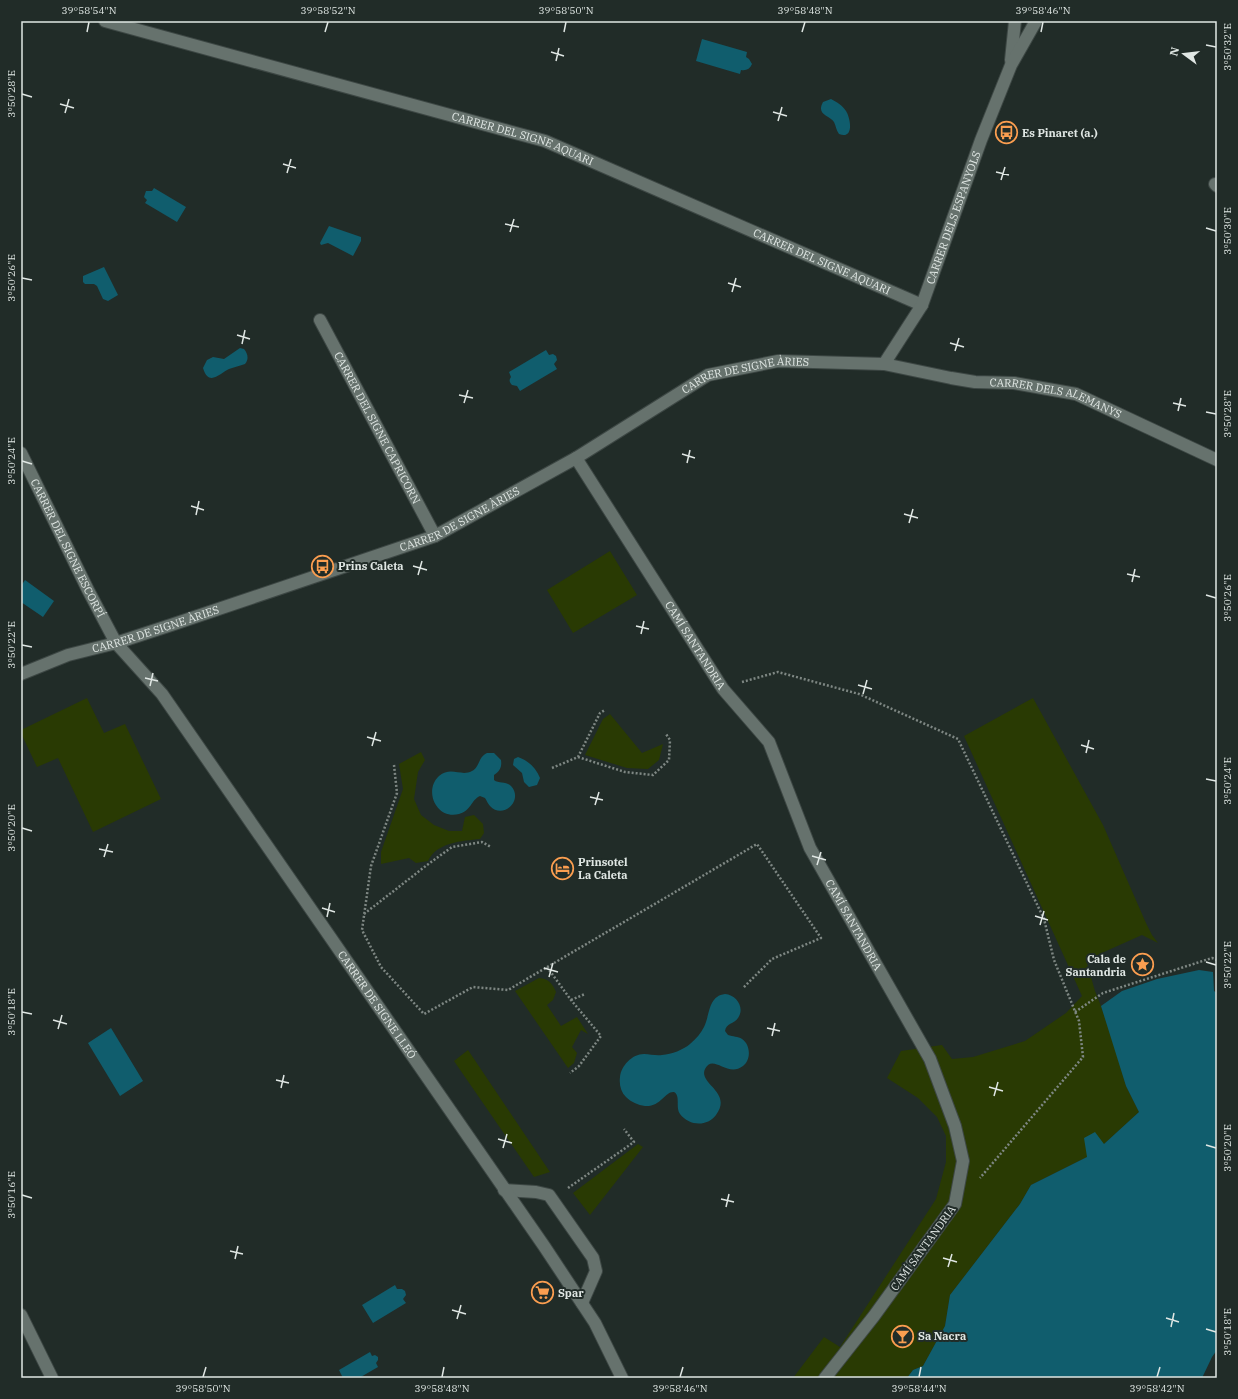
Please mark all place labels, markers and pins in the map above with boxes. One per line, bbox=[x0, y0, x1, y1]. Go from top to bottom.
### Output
bus stop icon: Es Pinaret (a.) bbox=[993, 120, 1019, 146]
place label: Es Pinaret (a.) bbox=[1022, 126, 1098, 140]
bus stop icon: Prins Caleta bbox=[310, 553, 336, 579]
place label: Prins Caleta bbox=[338, 559, 404, 573]
hotel icon: Prinsotel La Caleta bbox=[550, 855, 576, 881]
place label: Prinsotel La Caleta bbox=[578, 855, 628, 882]
place label: Cala de Santandria bbox=[1066, 952, 1126, 979]
place icon: Cala de Santandria bbox=[1129, 952, 1155, 978]
supermarket icon: Spar bbox=[530, 1280, 556, 1306]
place label: Spar bbox=[558, 1286, 584, 1300]
bar icon: Sa Nacra bbox=[889, 1323, 915, 1349]
place label: Sa Nacra bbox=[918, 1329, 966, 1343]

